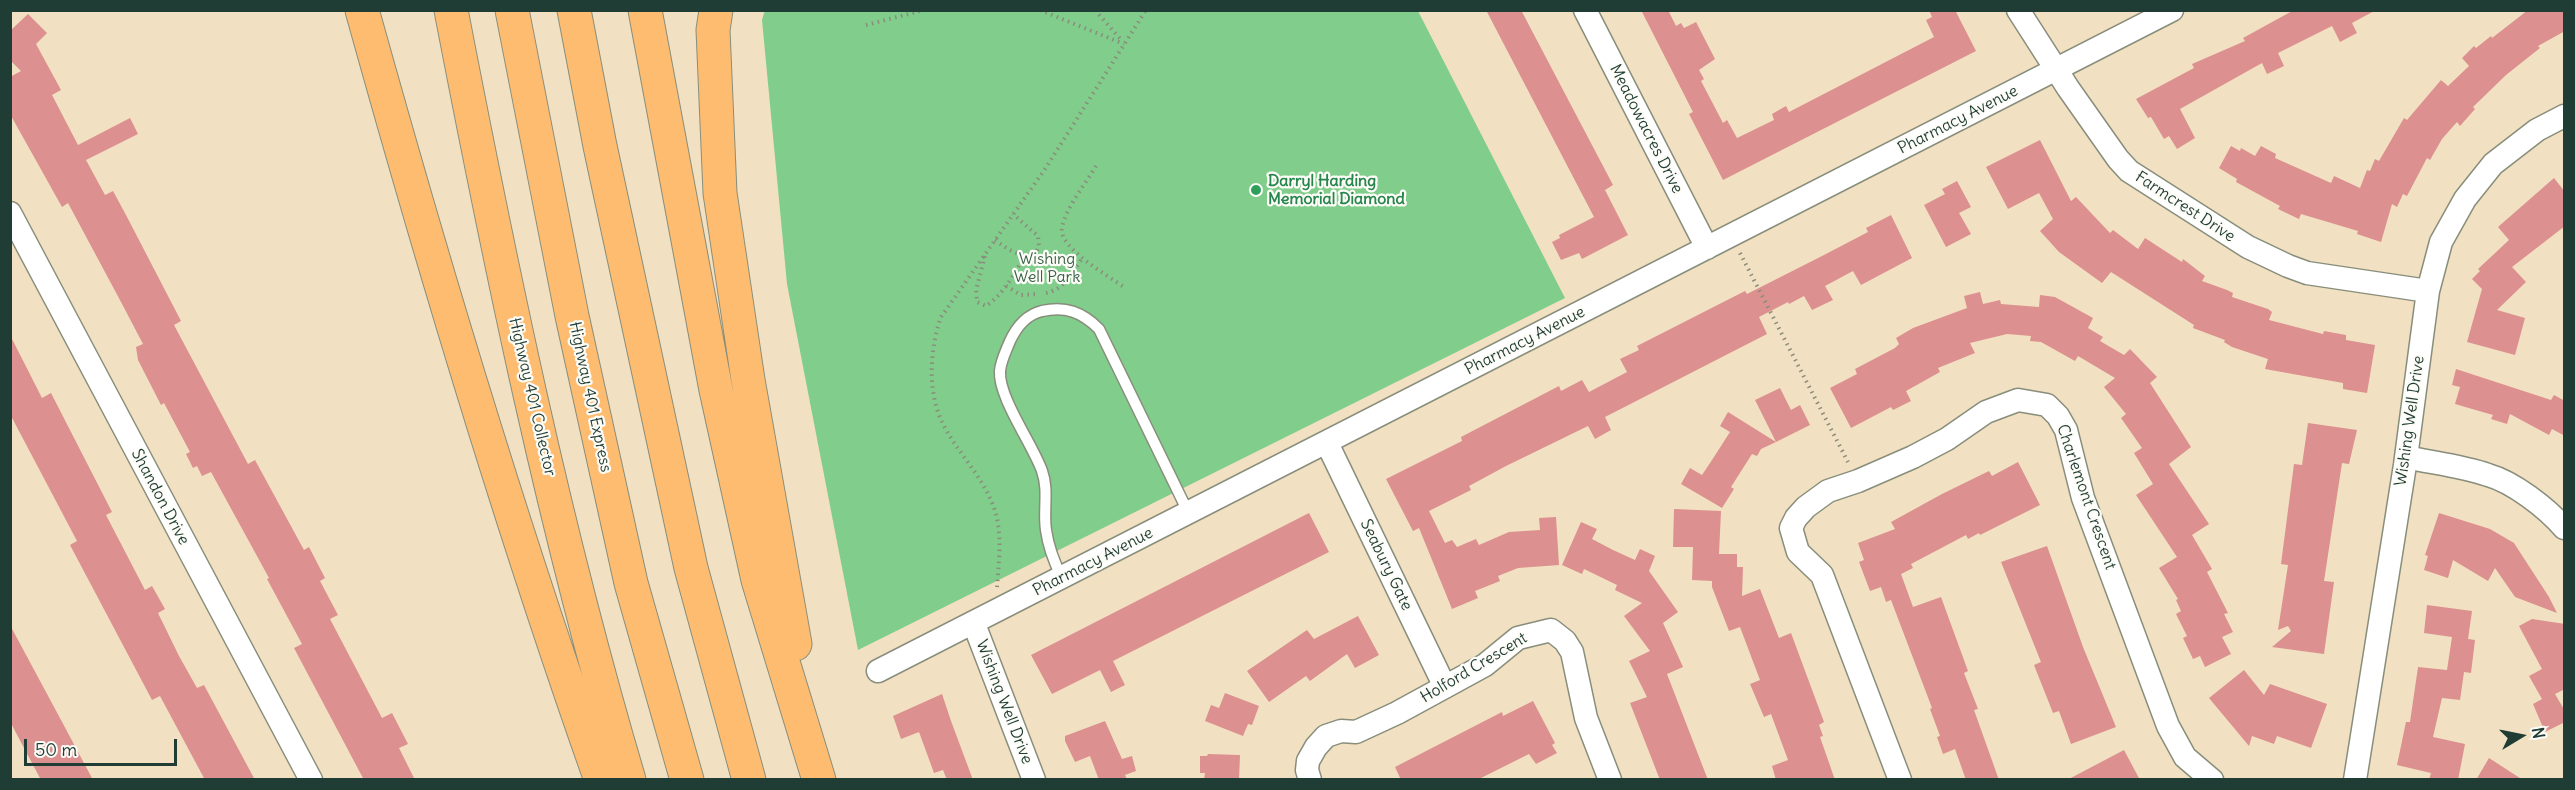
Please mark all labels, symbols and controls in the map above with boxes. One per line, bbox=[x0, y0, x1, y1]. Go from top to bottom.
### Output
street label: Meadowacres Drive bbox=[1605, 61, 1687, 197]
street label: Pharmacy Avenue bbox=[1895, 81, 2021, 159]
street label: Farmcrest Drive bbox=[2131, 168, 2239, 246]
place label: Darryl Harding Memorial Diamond bbox=[1268, 171, 1405, 209]
marker: Darryl Harding Memorial Diamond bbox=[1249, 183, 1263, 197]
park label: Wishing Well Park bbox=[1014, 249, 1080, 287]
street label: Pharmacy Avenue bbox=[1462, 302, 1588, 380]
street label: Highway 401 Collector bbox=[504, 316, 560, 478]
street label: Highway 401 Express bbox=[565, 320, 615, 474]
street label: Wishing Well Drive bbox=[2391, 354, 2429, 488]
street label: Charlemont Crescent bbox=[2052, 422, 2120, 572]
street label: Shandon Drive bbox=[127, 446, 193, 548]
street label: Seabury Gate bbox=[1356, 516, 1416, 614]
street label: Pharmacy Avenue bbox=[1030, 523, 1156, 601]
street label: Holford Crescent bbox=[1417, 629, 1531, 707]
street label: Wishing Well Drive bbox=[971, 637, 1037, 767]
north arrow bbox=[2491, 706, 2551, 766]
text: N bbox=[2528, 726, 2550, 740]
scale bar bbox=[27, 727, 180, 765]
text: 50 m bbox=[35, 738, 77, 761]

